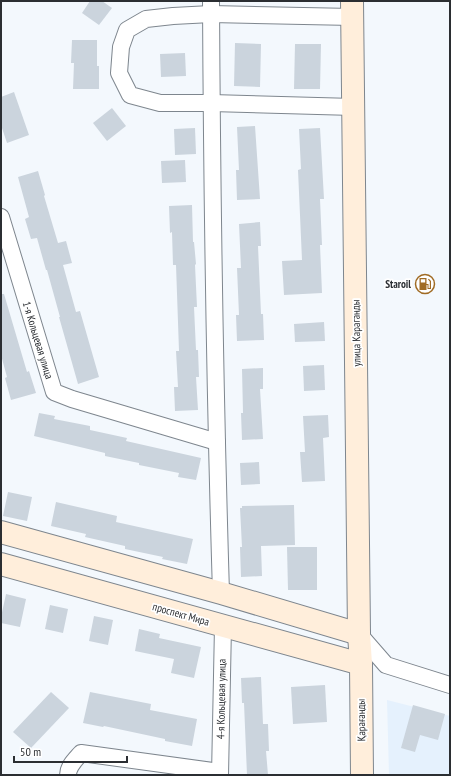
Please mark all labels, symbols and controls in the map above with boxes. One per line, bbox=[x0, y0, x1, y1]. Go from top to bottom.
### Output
fuel station icon: Staroil bbox=[414, 273, 436, 295]
place label: Staroil bbox=[385, 277, 411, 291]
street label: улица Караганды bbox=[348, 299, 364, 367]
street label: 1-я Кольцевая улица bbox=[20, 300, 56, 380]
street label: проспект Мира bbox=[151, 599, 211, 629]
street label: 4-я Кольцевая улица bbox=[213, 659, 229, 739]
street label: Қарағанды bbox=[354, 699, 368, 741]
scale bar bbox=[14, 738, 127, 764]
text: 50 m bbox=[20, 744, 41, 759]

